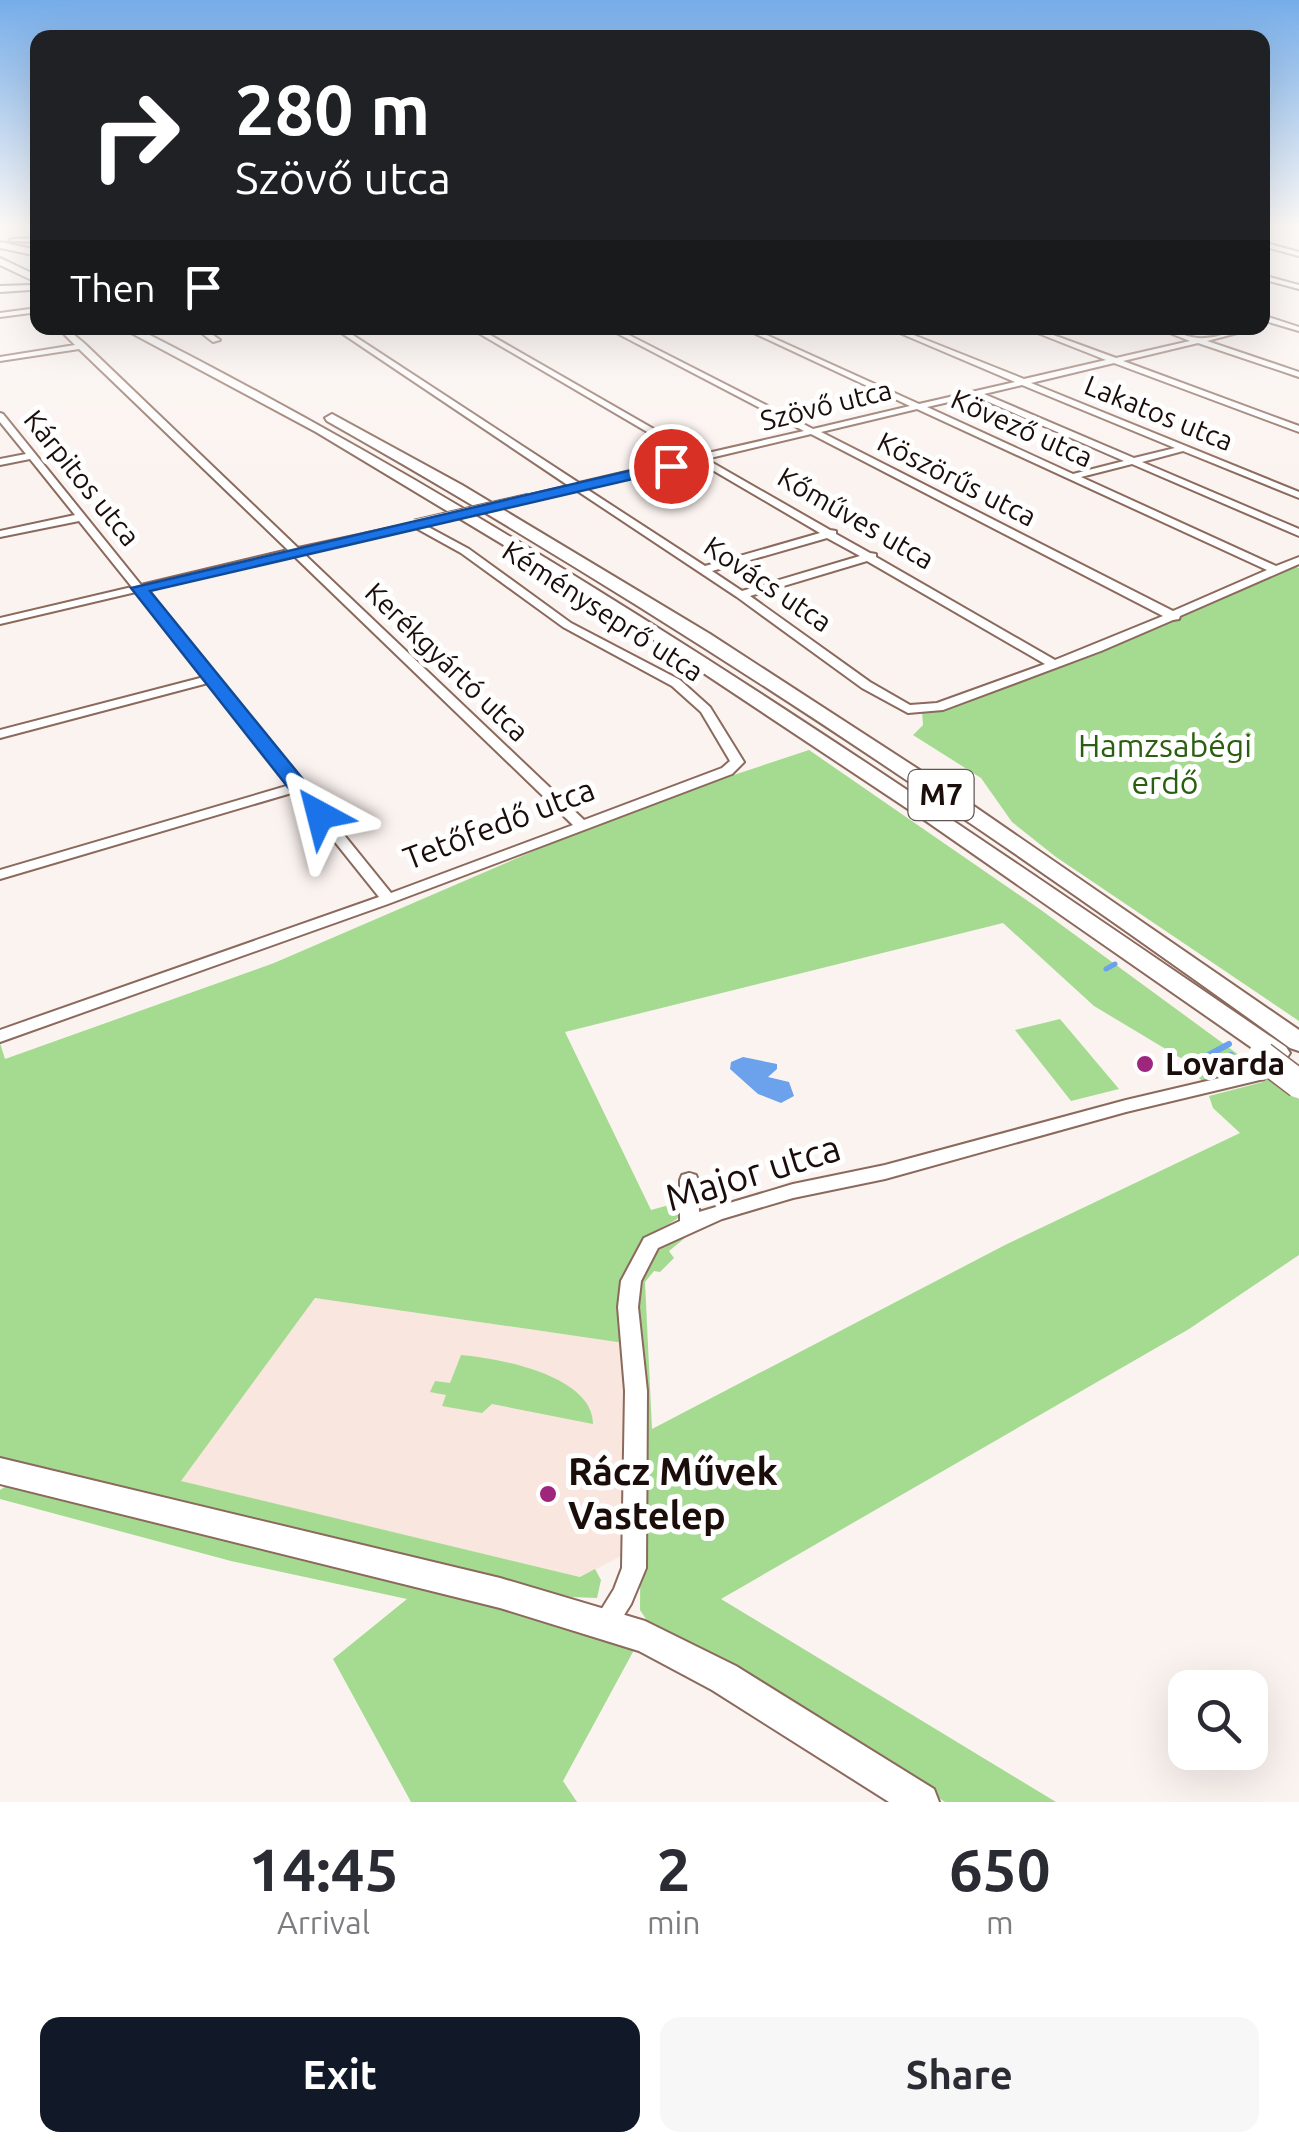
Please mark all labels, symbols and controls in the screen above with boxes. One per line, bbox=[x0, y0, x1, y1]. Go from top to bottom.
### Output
icon: right bbox=[70, 70, 200, 200]
text: 280 m bbox=[235, 70, 430, 148]
text: Szövő utca bbox=[235, 152, 451, 203]
icon: arrive bbox=[176, 260, 231, 315]
text: Then bbox=[70, 267, 156, 309]
street label: Lakatos utca bbox=[1080, 369, 1238, 456]
street label: Szövő utca bbox=[757, 373, 895, 436]
street label: Kövező utca bbox=[947, 383, 1098, 473]
street label: Kárpitos utca bbox=[18, 404, 146, 552]
pin bbox=[629, 424, 714, 509]
street label: Köszörűs utca bbox=[873, 425, 1042, 532]
icon: arrive bbox=[644, 439, 699, 494]
street label: Kőműves utca bbox=[773, 460, 940, 575]
street label: Kovács utca bbox=[699, 530, 838, 638]
street label: Kéményseprő utca bbox=[497, 534, 709, 687]
street label: Kerékgyártó utca bbox=[360, 576, 535, 747]
park label: Hamzsabégi erdő bbox=[1078, 727, 1252, 800]
position arrow bbox=[268, 763, 372, 867]
street label: Tetőfedő utca bbox=[398, 770, 599, 876]
road number: M7 bbox=[908, 770, 974, 820]
place label: Lovarda bbox=[1165, 1045, 1285, 1081]
marker: Lovarda bbox=[1134, 1053, 1156, 1075]
street label: Major utca bbox=[660, 1126, 845, 1219]
place label: Rácz Művek Vastelep bbox=[568, 1450, 778, 1536]
marker: Rácz Művek Vastelep bbox=[537, 1483, 559, 1505]
map controls bbox=[1168, 1670, 1268, 1770]
button: search bbox=[1168, 1670, 1268, 1770]
text: 14:45 bbox=[248, 1835, 399, 1902]
text: 2 bbox=[657, 1835, 691, 1902]
text: 650 bbox=[949, 1835, 1051, 1902]
text: Arrival bbox=[277, 1904, 370, 1940]
text: min bbox=[647, 1904, 701, 1940]
text: m bbox=[986, 1904, 1014, 1940]
button: Exit bbox=[40, 2017, 640, 2132]
button: Share bbox=[660, 2017, 1259, 2132]

